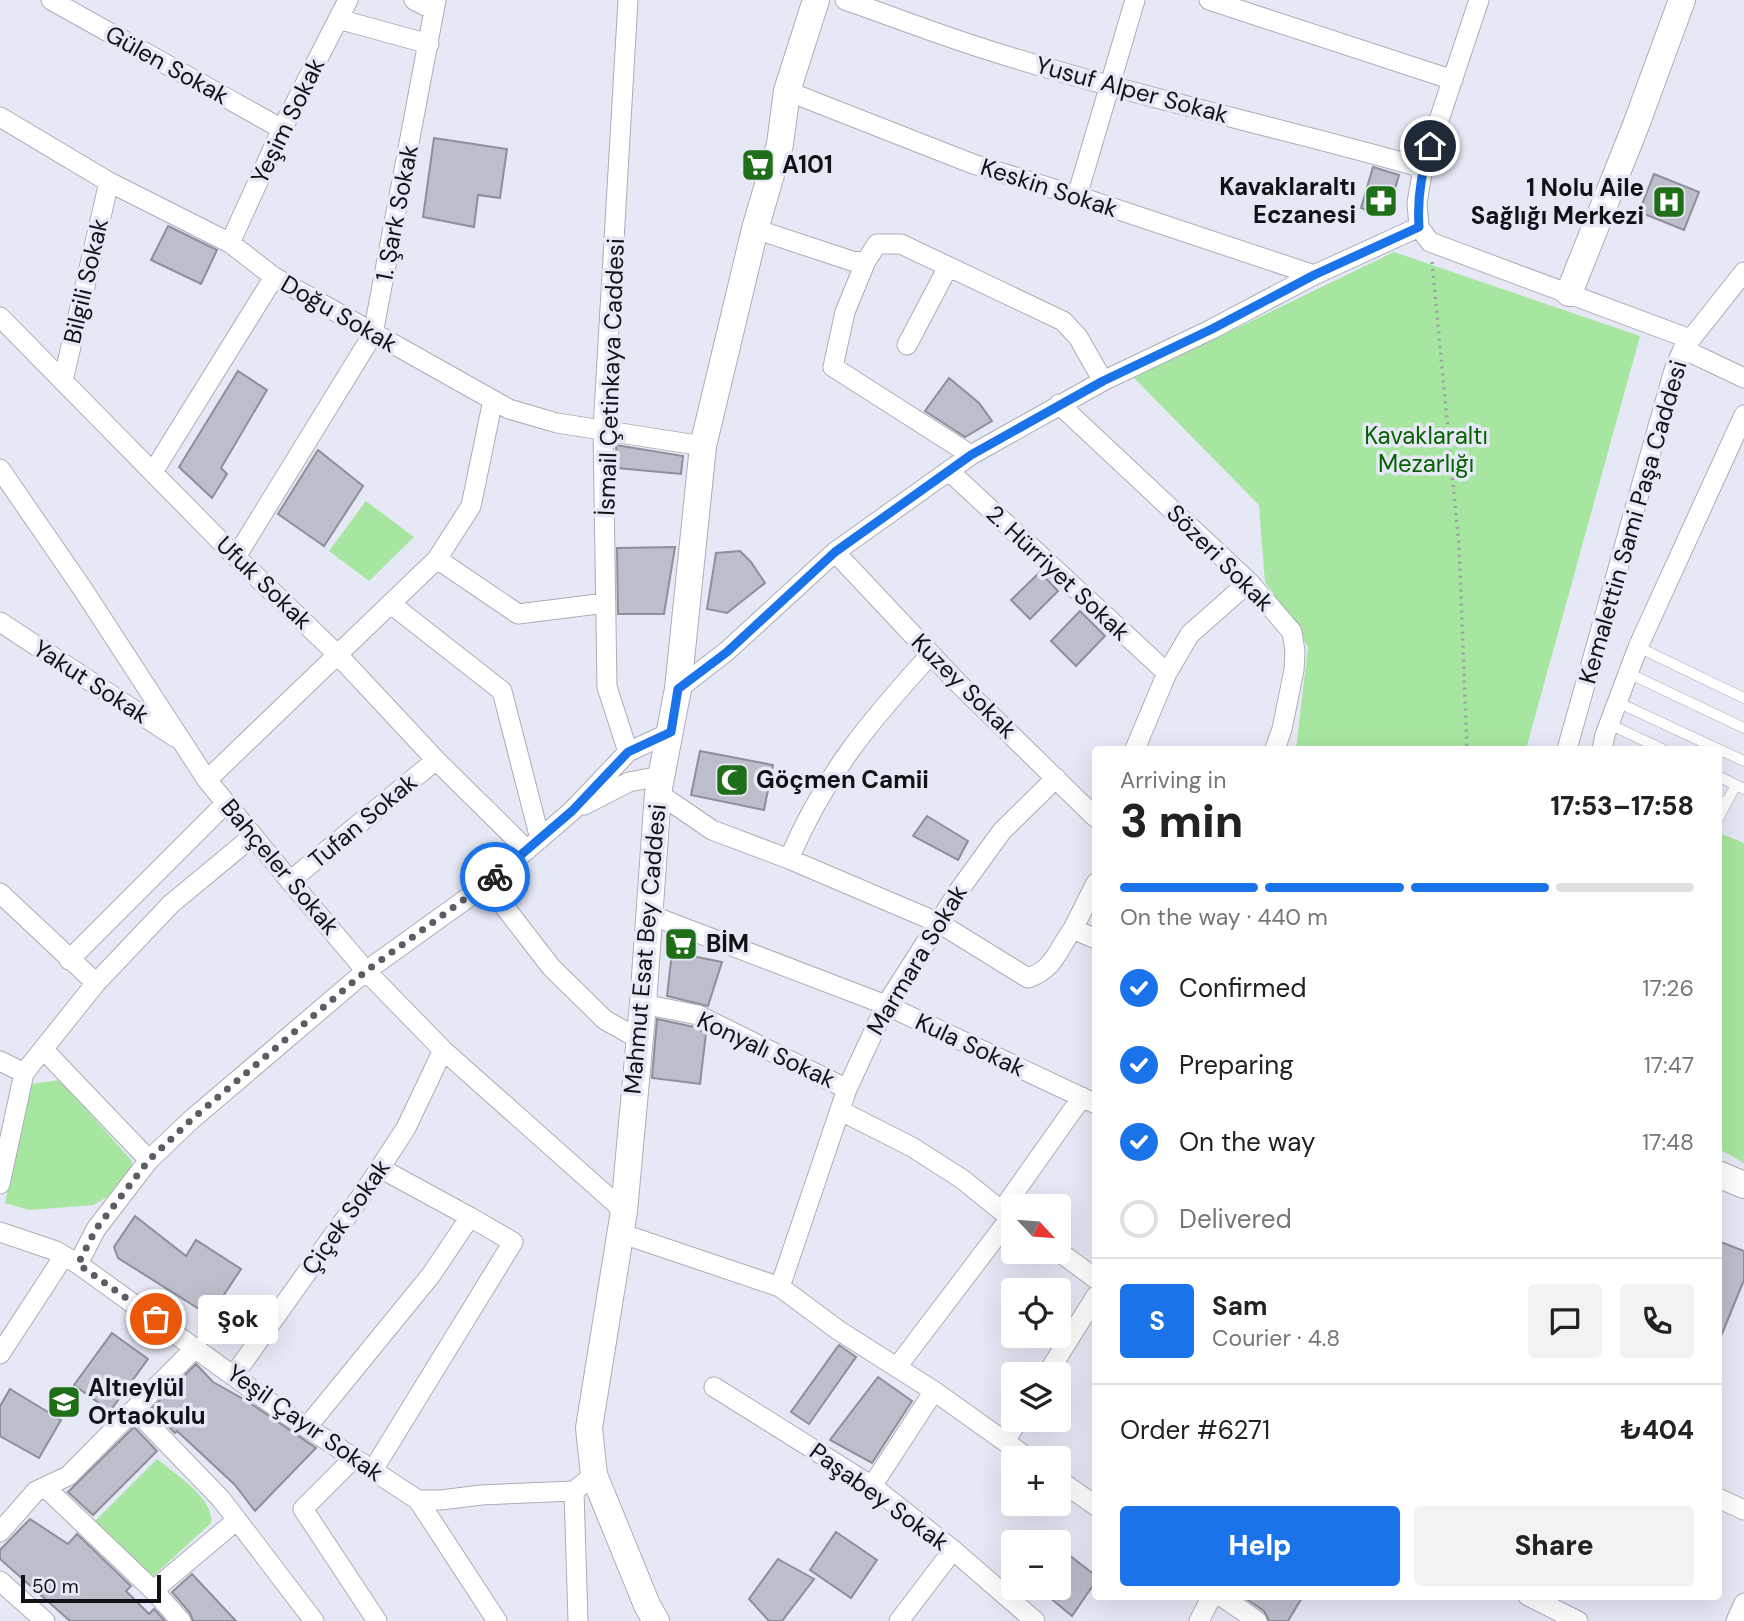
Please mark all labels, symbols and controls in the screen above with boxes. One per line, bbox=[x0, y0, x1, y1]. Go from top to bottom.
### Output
street label: Gülen Sokak bbox=[100, 18, 234, 111]
street label: Yusuf Alper Sokak bbox=[1033, 49, 1232, 130]
street label: Yeşim Sokak bbox=[244, 53, 331, 189]
pin bbox=[1400, 116, 1460, 176]
icon: home bbox=[1411, 127, 1449, 165]
street label: 1. Şark Sokak bbox=[368, 142, 425, 284]
supermarket icon: A101 bbox=[739, 146, 777, 184]
place label: A101 bbox=[782, 149, 833, 180]
street label: Keskin Sokak bbox=[977, 151, 1122, 224]
place label: Kavaklaraltı Eczanesi bbox=[1219, 171, 1356, 230]
place label: 1 Nolu Aile Sağlığı Merkezi bbox=[1471, 172, 1644, 231]
pharmacy icon: Kavaklaraltı Eczanesi bbox=[1362, 182, 1400, 220]
hospital icon: 1 Nolu Aile Sağlığı Merkezi bbox=[1650, 183, 1688, 221]
street label: Bilgili Sokak bbox=[56, 215, 115, 347]
street label: İsmail Çetinkaya Caddesi bbox=[590, 238, 631, 516]
street label: Doğu Sokak bbox=[276, 268, 403, 359]
street label: Kemalettin Sami Paşa Caddesi bbox=[1571, 357, 1694, 687]
park label: Kavaklaraltı Mezarlığı bbox=[1364, 420, 1488, 479]
street label: 2. Hürriyet Sokak bbox=[980, 498, 1137, 647]
street label: Sözeri Sokak bbox=[1160, 498, 1280, 618]
street label: Ufuk Sokak bbox=[210, 529, 319, 636]
street label: Kuzey Sokak bbox=[905, 626, 1024, 745]
street label: Yakut Sokak bbox=[27, 633, 155, 731]
mosque icon: Göçmen Camii bbox=[713, 761, 751, 799]
place label: Göçmen Camii bbox=[756, 764, 929, 795]
text: Arriving in bbox=[1120, 765, 1226, 795]
street label: Tufan Sokak bbox=[302, 766, 423, 875]
text: 17:53–17:58 bbox=[1551, 789, 1694, 823]
text: 3 min bbox=[1120, 791, 1243, 851]
street label: Bahçeler Sokak bbox=[214, 792, 346, 941]
street label: Mahmut Esat Bey Caddesi bbox=[616, 803, 673, 1095]
courier bbox=[460, 842, 530, 912]
icon: bike bbox=[476, 858, 514, 896]
street label: Marmara Sokak bbox=[859, 879, 974, 1041]
text: On the way · 440 m bbox=[1120, 902, 1328, 932]
supermarket icon: BİM bbox=[662, 925, 700, 963]
place label: BİM bbox=[706, 928, 749, 959]
icon: check bbox=[1120, 969, 1158, 1007]
text: Confirmed bbox=[1179, 971, 1306, 1005]
text: 17:26 bbox=[1642, 973, 1694, 1003]
street label: Konyalı Sokak bbox=[692, 1004, 840, 1095]
street label: Kula Sokak bbox=[910, 1006, 1030, 1083]
icon: check bbox=[1120, 1046, 1158, 1084]
text: Preparing bbox=[1179, 1048, 1294, 1082]
text: 17:47 bbox=[1644, 1050, 1694, 1080]
icon: check bbox=[1120, 1123, 1158, 1161]
text: On the way bbox=[1179, 1125, 1315, 1159]
text: 17:48 bbox=[1642, 1127, 1694, 1157]
street label: Çiçek Sokak bbox=[294, 1153, 397, 1281]
north arrow bbox=[1001, 1194, 1071, 1264]
map controls bbox=[1001, 1194, 1071, 1600]
text: Delivered bbox=[1179, 1202, 1292, 1236]
button: locate bbox=[1001, 1278, 1071, 1348]
button: chat bbox=[1528, 1284, 1602, 1358]
button: phone bbox=[1620, 1284, 1694, 1358]
pin bbox=[126, 1289, 186, 1349]
text: Sam bbox=[1212, 1289, 1267, 1323]
callout: Şok bbox=[198, 1294, 278, 1344]
icon: bag bbox=[137, 1300, 175, 1338]
text: Şok bbox=[217, 1304, 259, 1334]
text: S bbox=[1149, 1304, 1165, 1338]
text: Courier · 4.8 bbox=[1212, 1323, 1340, 1353]
street label: Yeşil Çayır Sokak bbox=[221, 1357, 390, 1488]
button: layers bbox=[1001, 1362, 1071, 1432]
place label: Altıeylül Ortaokulu bbox=[88, 1372, 206, 1431]
school or university icon: Altıeylül Ortaokulu bbox=[45, 1383, 83, 1421]
text: Order #6271 bbox=[1120, 1413, 1270, 1447]
text: ₺404 bbox=[1620, 1413, 1694, 1447]
street label: Paşabey Sokak bbox=[804, 1436, 955, 1558]
button: + bbox=[1001, 1446, 1071, 1516]
button: Help bbox=[1120, 1506, 1400, 1586]
button: Share bbox=[1414, 1506, 1694, 1586]
button: − bbox=[1001, 1530, 1071, 1600]
scale bar bbox=[21, 1572, 161, 1604]
text: 50 m bbox=[32, 1574, 79, 1599]

